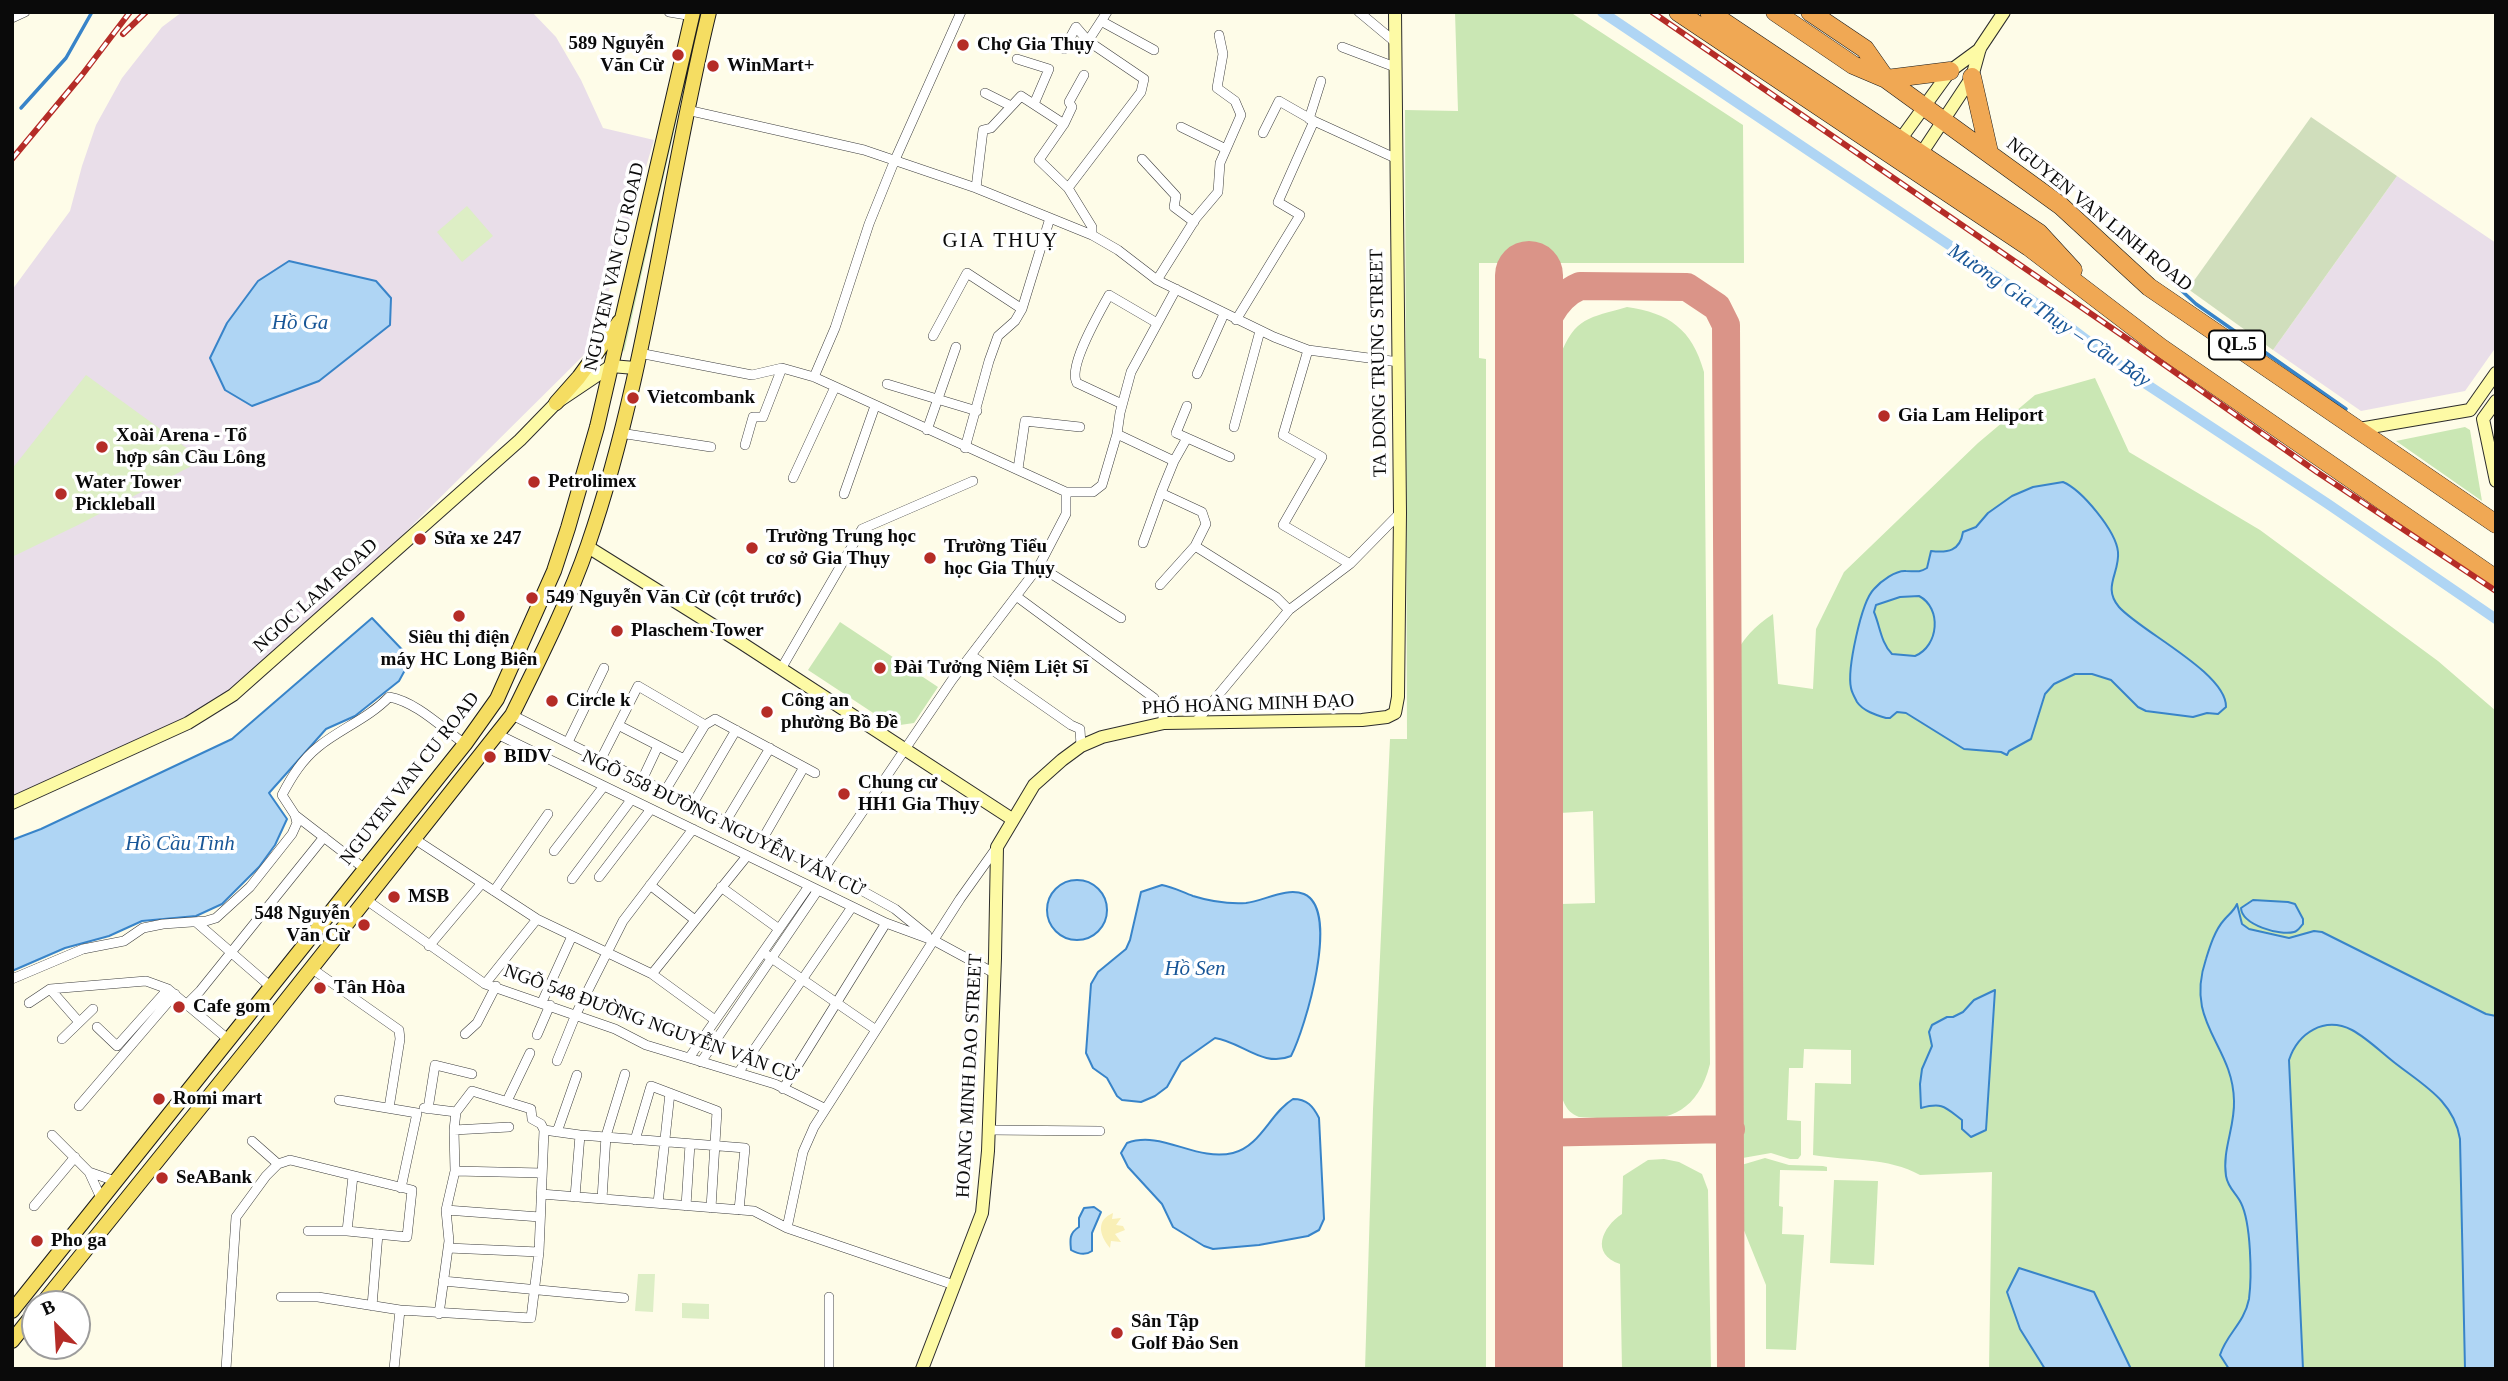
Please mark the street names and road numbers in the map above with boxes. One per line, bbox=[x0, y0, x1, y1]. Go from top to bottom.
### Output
street label: NGUYEN VAN LINH ROAD bbox=[2002, 133, 2196, 297]
street label: NGUYEN VAN CU ROAD bbox=[580, 160, 650, 374]
street label: TA DONG TRUNG STREET bbox=[1366, 249, 1392, 477]
road number: QL.5 bbox=[2209, 330, 2265, 360]
street label: NGOC LAM ROAD bbox=[249, 534, 383, 658]
street label: NGUYEN VAN CU ROAD bbox=[335, 688, 485, 870]
street label: PHỐ HOÀNG MINH ĐẠO bbox=[1141, 690, 1355, 720]
street label: NGÕ 558 ĐƯỜNG NGUYỄN VĂN CỪ bbox=[578, 745, 868, 903]
street label: HOANG MINH DAO STREET bbox=[952, 953, 988, 1199]
street label: NGÕ 548 ĐƯỜNG NGUYỄN VĂN CỪ bbox=[501, 960, 801, 1088]

